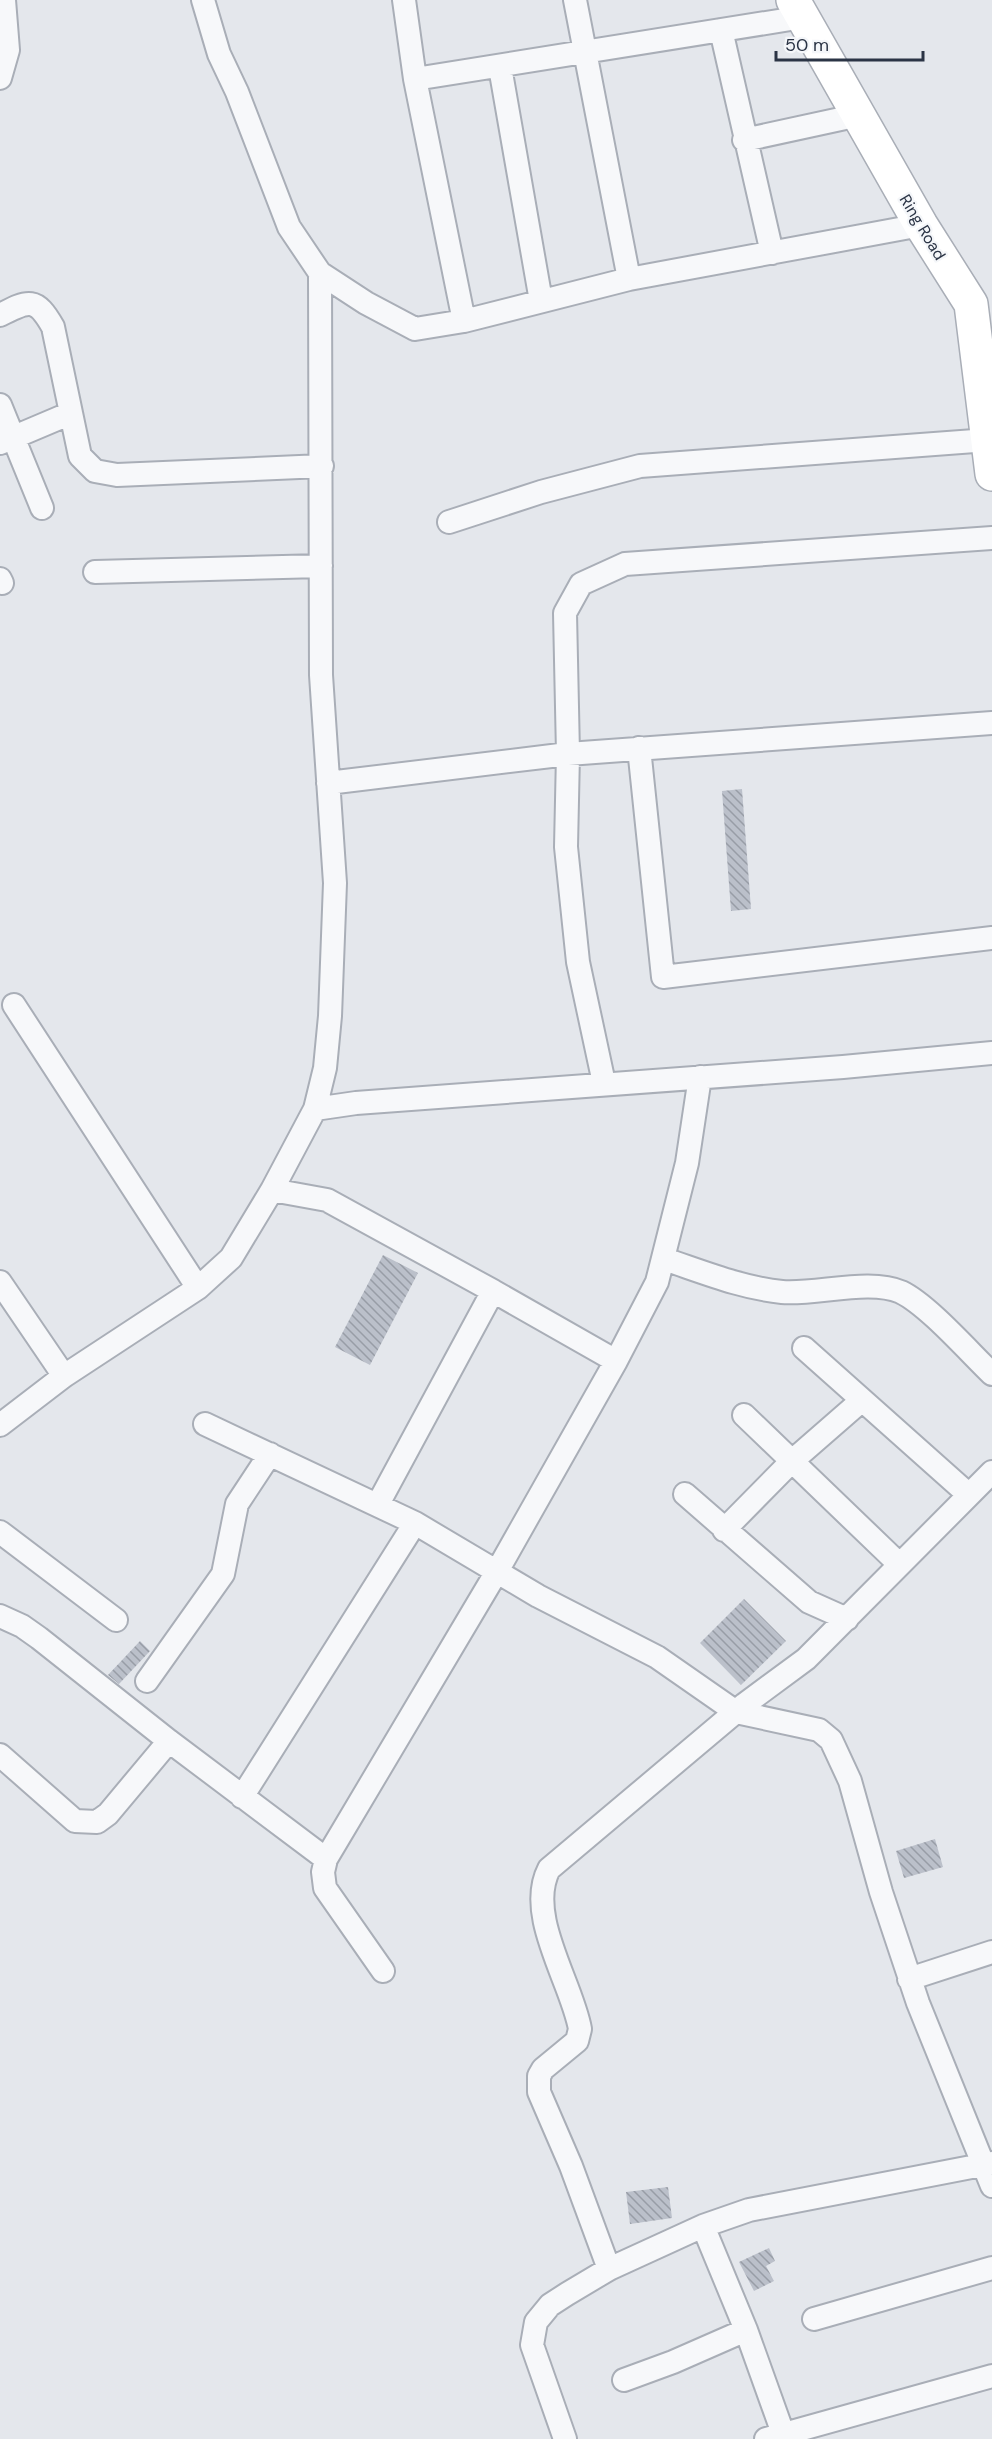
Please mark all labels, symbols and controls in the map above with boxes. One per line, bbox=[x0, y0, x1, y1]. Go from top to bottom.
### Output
scale bar bbox=[776, 24, 923, 62]
text: 50 m bbox=[785, 33, 829, 57]
street label: Ring Road bbox=[895, 191, 950, 264]

